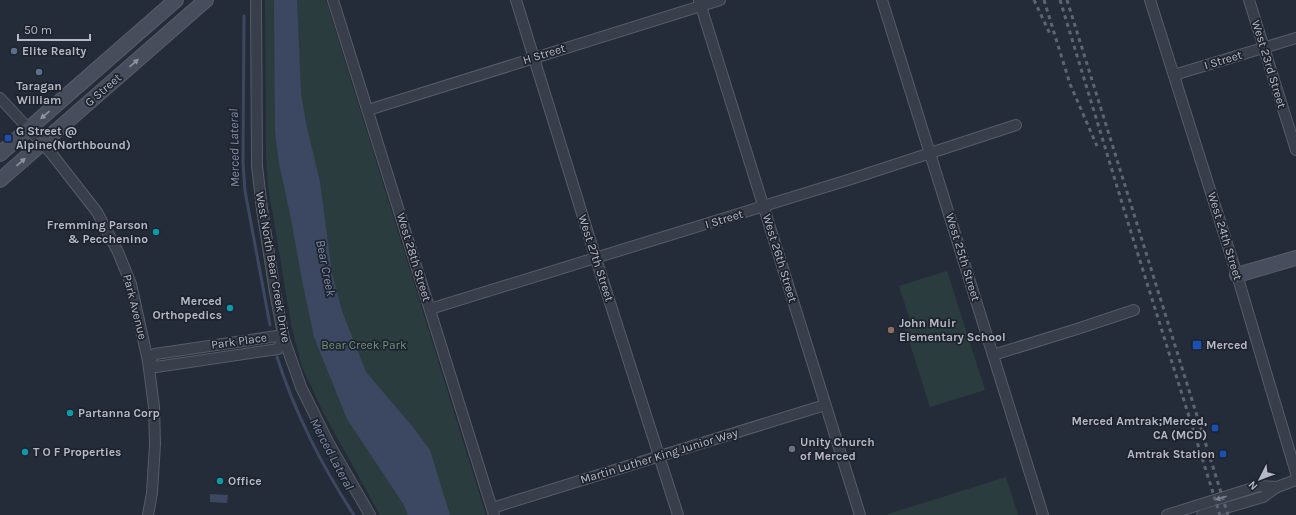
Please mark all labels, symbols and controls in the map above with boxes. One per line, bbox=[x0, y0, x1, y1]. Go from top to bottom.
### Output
scale bar bbox=[18, 16, 90, 42]
street label: West 23rd Street bbox=[1249, 18, 1289, 110]
text: 50 m bbox=[24, 23, 52, 37]
street label: H Street bbox=[521, 41, 567, 67]
place label: Elite Realty bbox=[22, 44, 86, 58]
marker: Elite Realty bbox=[9, 46, 19, 56]
street label: I Street bbox=[1202, 47, 1244, 72]
one-way arrow bbox=[129, 58, 140, 67]
marker: Taragan William bbox=[34, 67, 44, 77]
street label: G Street bbox=[82, 70, 124, 110]
place label: Taragan William bbox=[16, 79, 62, 107]
water label: Merced Lateral bbox=[226, 108, 242, 188]
one-way arrow bbox=[40, 110, 49, 119]
place label: G Street @ Alpine(Northbound) bbox=[16, 124, 131, 152]
marker: G Street @ Alpine(Northbound) bbox=[3, 133, 13, 143]
one-way arrow bbox=[16, 157, 26, 167]
street label: West North Bear Creek Drive bbox=[253, 190, 293, 344]
street label: West 24th Street bbox=[1205, 190, 1245, 282]
street label: I Street bbox=[703, 206, 745, 231]
street label: West 28th Street bbox=[394, 211, 434, 304]
street label: West 25th Street bbox=[943, 211, 983, 303]
street label: West 26th Street bbox=[760, 212, 800, 304]
street label: West 27th Street bbox=[575, 213, 617, 304]
place label: Fremming Parson & Pecchenino bbox=[47, 218, 148, 246]
marker: Fremming Parson & Pecchenino bbox=[151, 227, 161, 237]
water label: Bear Creek bbox=[313, 238, 339, 298]
street label: Park Avenue bbox=[120, 273, 150, 341]
place label: Merced Orthopedics bbox=[152, 294, 222, 322]
marker: Merced Orthopedics bbox=[225, 303, 235, 313]
place label: John Muir Elementary School bbox=[899, 316, 1006, 344]
marker: John Muir Elementary School bbox=[886, 325, 896, 335]
street label: Park Place bbox=[210, 330, 268, 352]
park label: Bear Creek Park bbox=[321, 338, 407, 352]
place label: Merced bbox=[1206, 338, 1248, 352]
marker: Merced bbox=[1191, 339, 1203, 351]
place label: Partanna Corp bbox=[78, 406, 160, 420]
marker: Partanna Corp bbox=[65, 408, 75, 418]
place label: Merced Amtrak;Merced, CA (MCD) bbox=[1071, 414, 1207, 442]
water label: Merced Lateral bbox=[307, 416, 357, 492]
marker: Merced Amtrak;Merced, CA (MCD) bbox=[1210, 423, 1220, 433]
street label: Martin Luther King Junior Way bbox=[578, 425, 740, 487]
place label: Unity Church of Merced bbox=[800, 435, 875, 463]
marker: Unity Church of Merced bbox=[787, 444, 797, 454]
place label: T O F Properties bbox=[33, 445, 121, 459]
marker: T O F Properties bbox=[20, 447, 30, 457]
place label: Amtrak Station bbox=[1127, 447, 1215, 461]
marker: Amtrak Station bbox=[1218, 449, 1228, 459]
north arrow bbox=[1240, 459, 1280, 499]
place label: Office bbox=[228, 474, 262, 488]
marker: Office bbox=[215, 476, 225, 486]
text: N bbox=[1245, 478, 1260, 493]
one-way arrow bbox=[1215, 495, 1227, 501]

